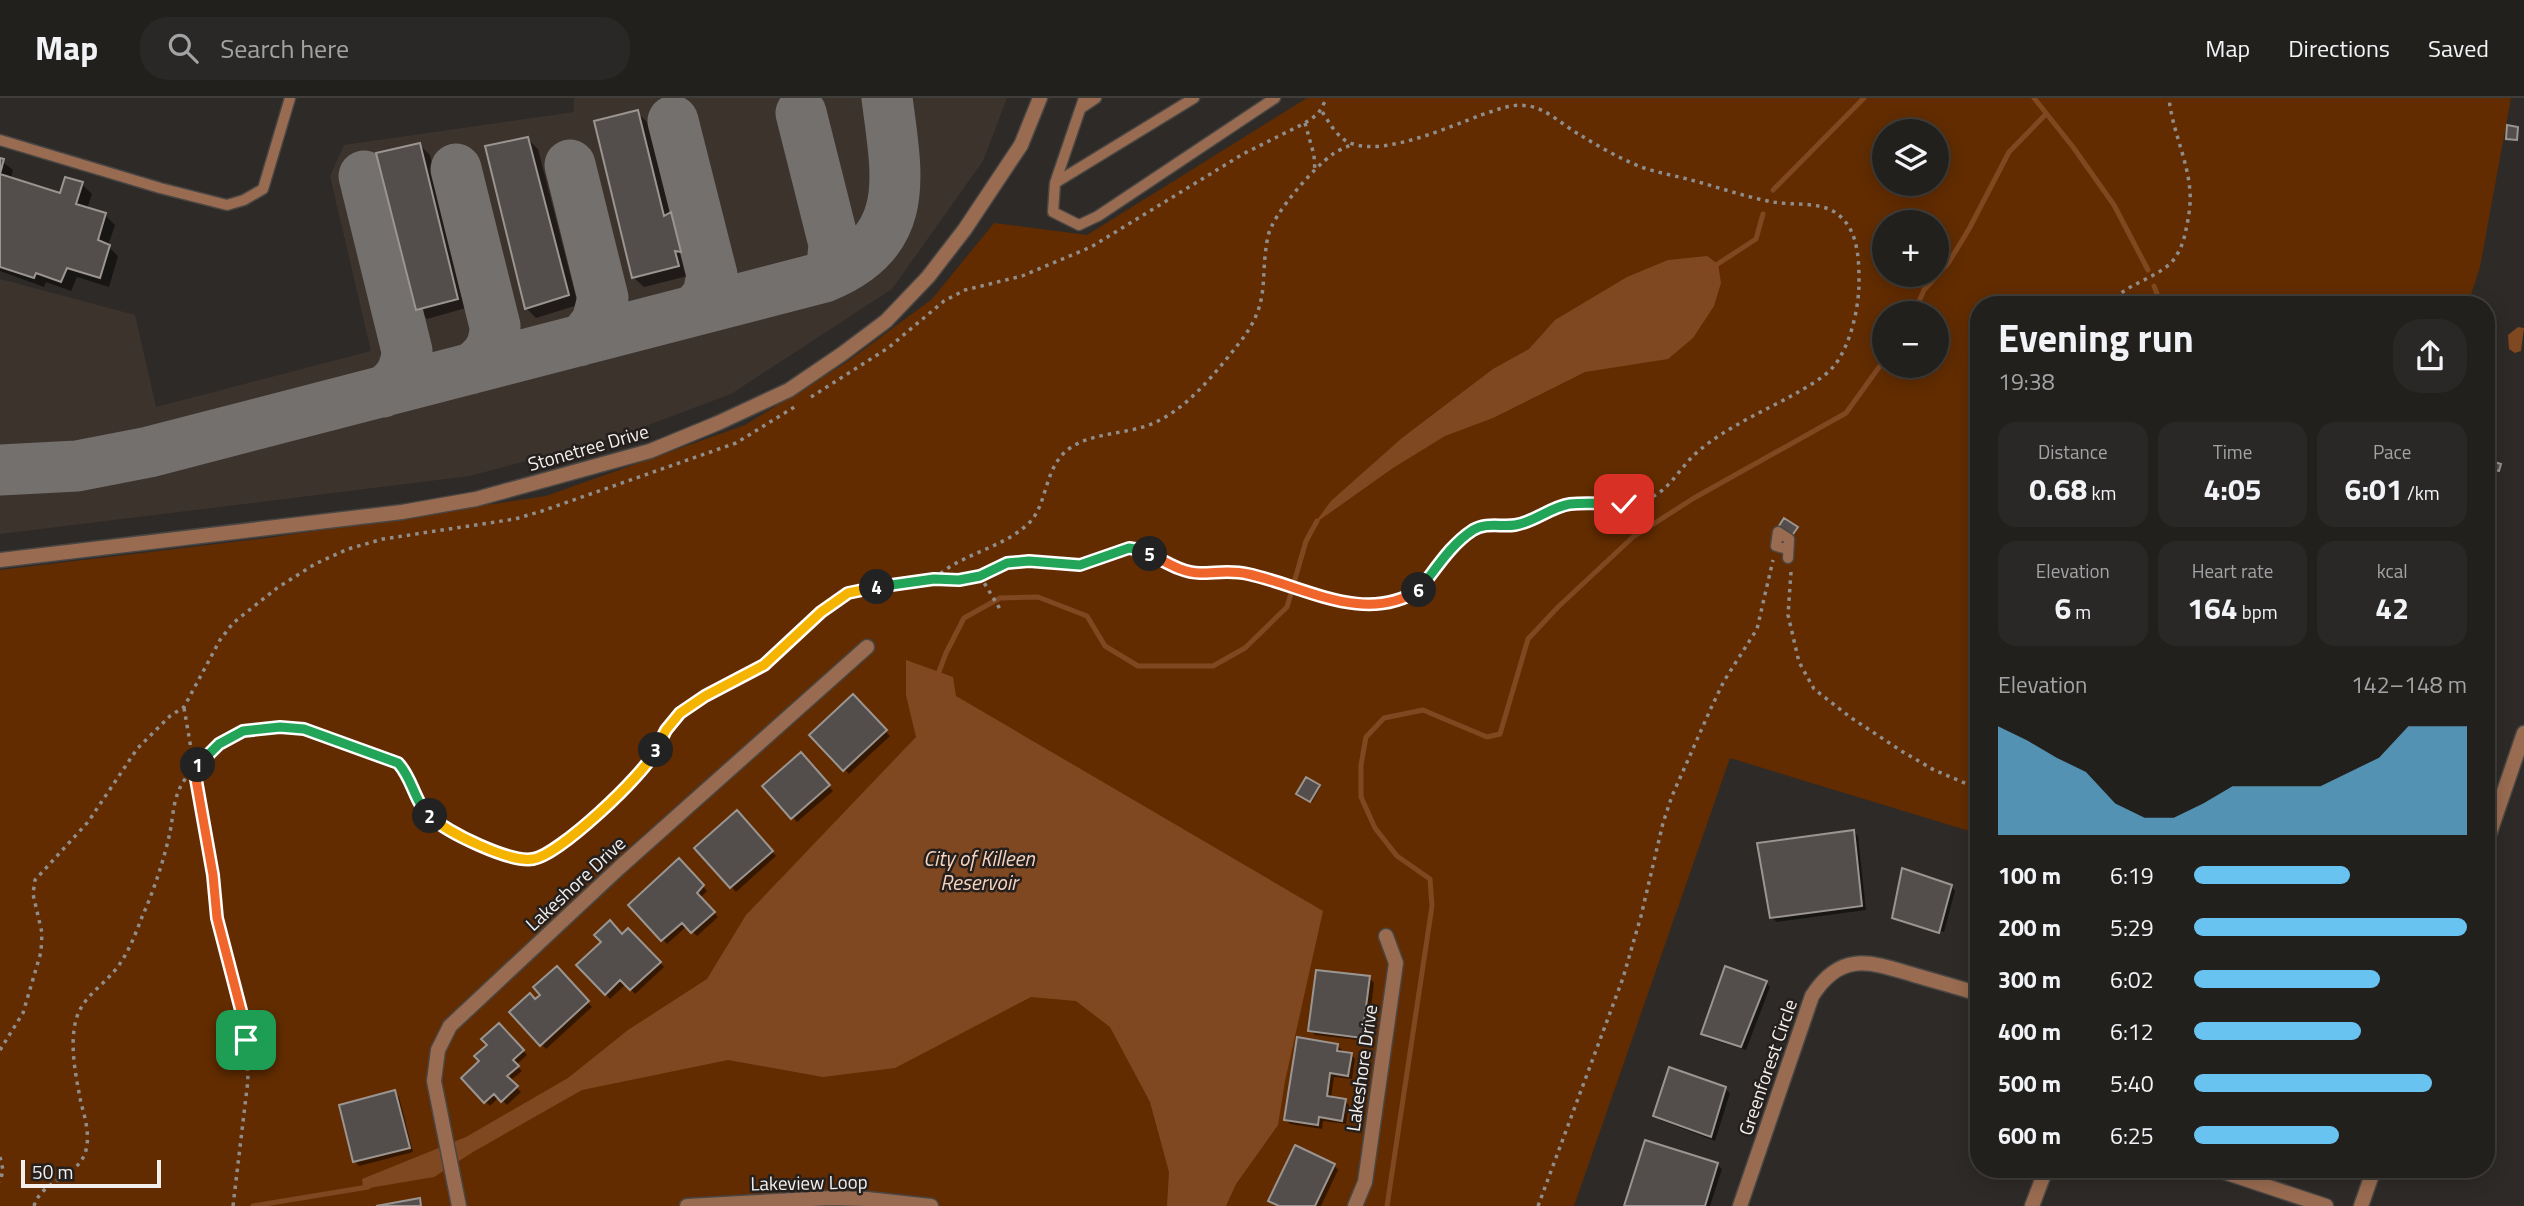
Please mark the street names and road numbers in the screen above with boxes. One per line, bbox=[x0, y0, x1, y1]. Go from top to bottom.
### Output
street label: Stonetree Drive bbox=[524, 416, 652, 478]
street label: Lakeshore Drive bbox=[518, 829, 632, 937]
street label: Greenforest Circle bbox=[1730, 995, 1804, 1139]
street label: Lakeshore Drive bbox=[1338, 1003, 1384, 1133]
street label: Lakeview Loop bbox=[750, 1166, 868, 1198]

